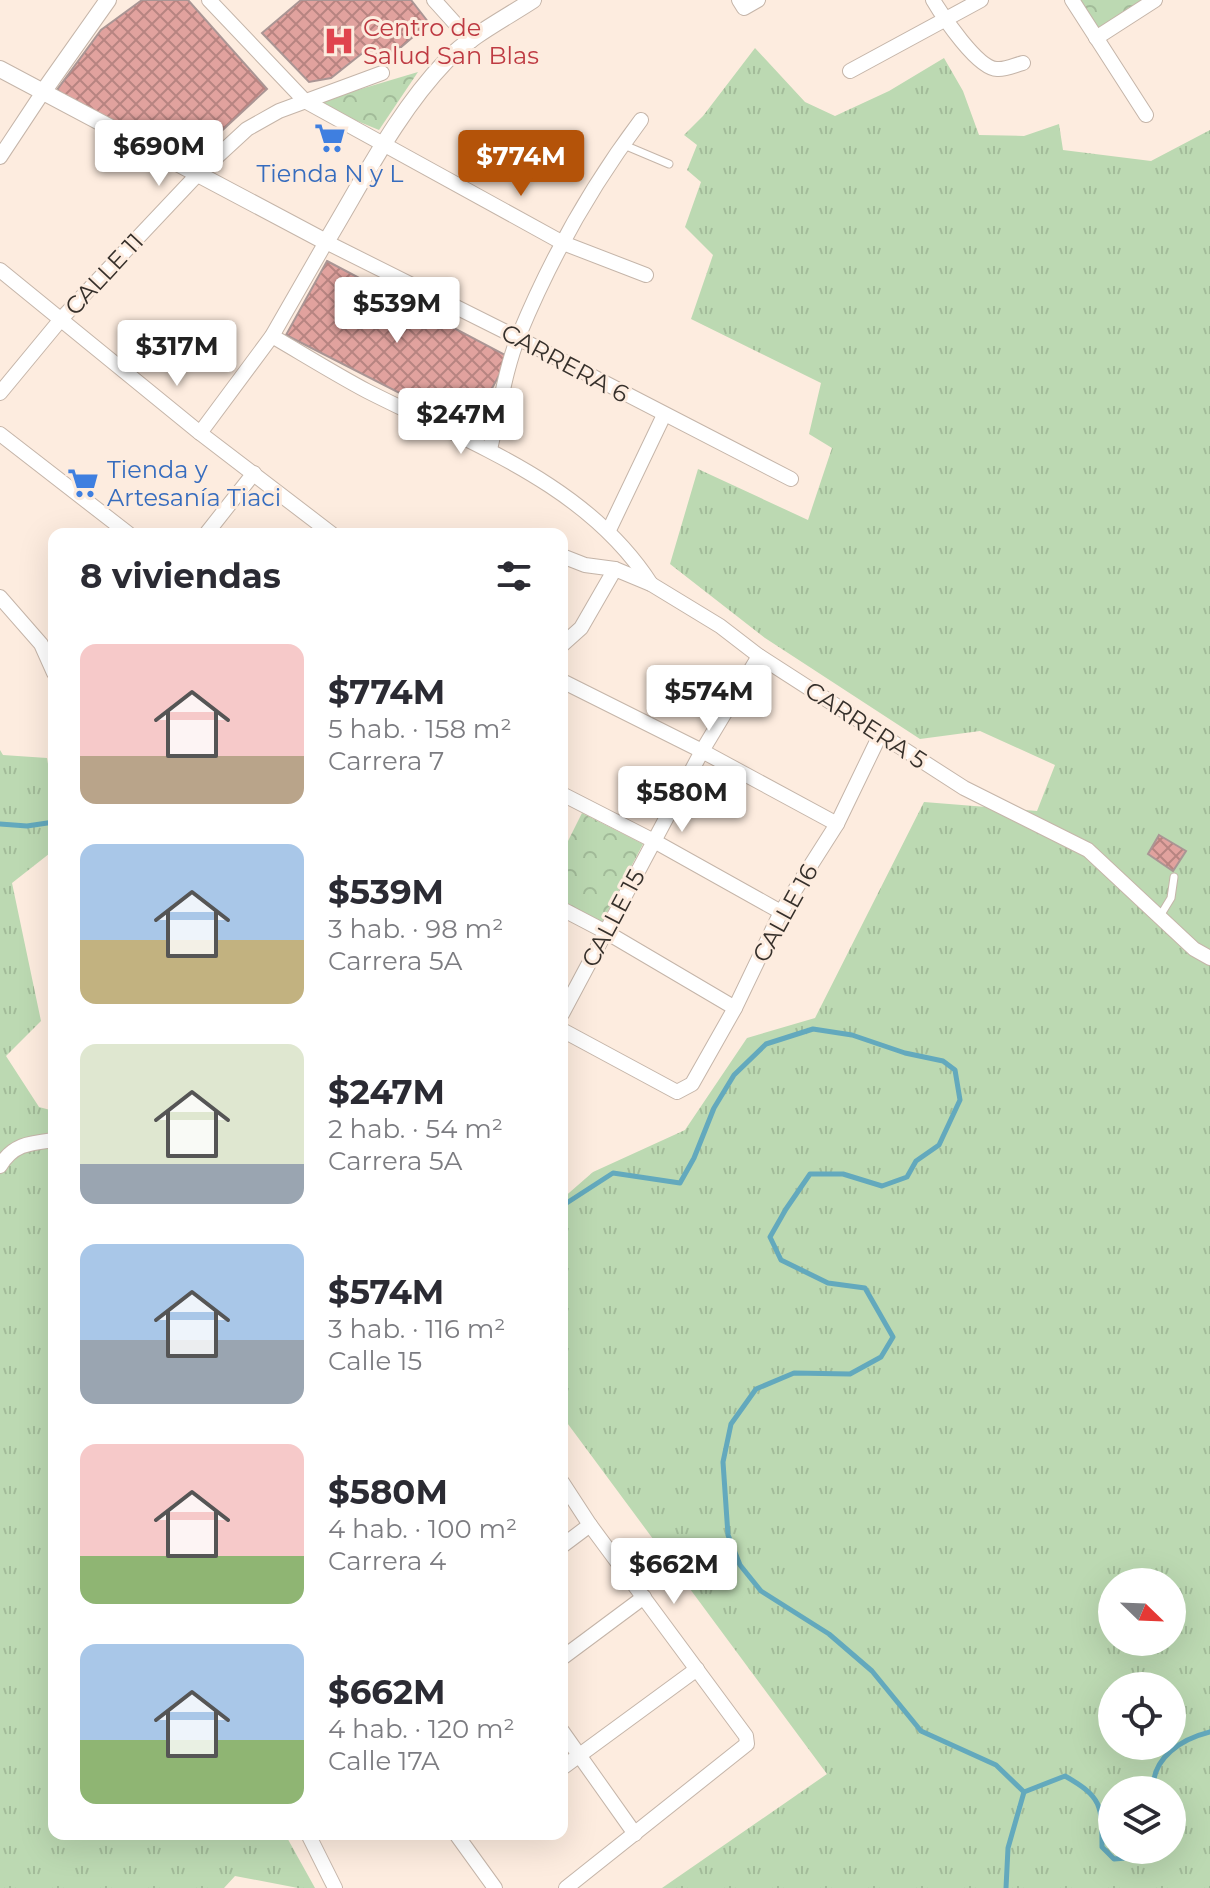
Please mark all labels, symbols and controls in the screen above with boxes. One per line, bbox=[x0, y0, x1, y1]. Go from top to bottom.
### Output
place label: Centro de Salud San Blas bbox=[363, 13, 539, 70]
hospital icon: Centro de Salud San Blas bbox=[322, 24, 356, 58]
pin: $690M bbox=[103, 120, 215, 188]
supermarket icon: Tienda N y L bbox=[313, 121, 347, 155]
text: $690M bbox=[113, 130, 205, 162]
pin: $774M bbox=[465, 130, 577, 198]
text: $774M bbox=[476, 140, 566, 172]
place label: Tienda N y L bbox=[257, 159, 403, 188]
street label: CALLE 11 bbox=[59, 227, 149, 321]
pin: $539M bbox=[341, 277, 453, 345]
text: $539M bbox=[353, 287, 441, 319]
street label: CARRERA 6 bbox=[496, 317, 634, 409]
pin: $317M bbox=[121, 320, 233, 388]
text: $317M bbox=[135, 330, 219, 362]
pin: $247M bbox=[405, 388, 517, 456]
text: $247M bbox=[416, 398, 506, 430]
place label: Tienda y Artesanía Tiaci bbox=[107, 455, 281, 512]
supermarket icon: Tienda y Artesanía Tiaci bbox=[66, 466, 100, 500]
icon: filters bbox=[492, 554, 536, 598]
text: 8 viviendas bbox=[80, 555, 281, 597]
pin: $574M bbox=[653, 665, 765, 733]
text: $774M bbox=[328, 671, 445, 713]
text: $574M bbox=[665, 675, 753, 707]
street label: CARRERA 5 bbox=[800, 675, 932, 775]
icon: home bbox=[144, 676, 240, 772]
text: 5 hab. · 158 m² bbox=[328, 713, 512, 745]
text: Carrera 7 bbox=[328, 745, 444, 777]
pin: $580M bbox=[626, 766, 738, 834]
text: $580M bbox=[636, 776, 728, 808]
street label: CALLE 16 bbox=[746, 859, 824, 967]
street label: CALLE 15 bbox=[575, 864, 651, 972]
text: $539M bbox=[328, 871, 444, 913]
icon: home bbox=[144, 876, 240, 972]
text: 3 hab. · 98 m² bbox=[328, 913, 503, 945]
text: Carrera 5A bbox=[328, 945, 462, 977]
text: $247M bbox=[328, 1071, 445, 1113]
icon: home bbox=[144, 1076, 240, 1172]
text: 2 hab. · 54 m² bbox=[328, 1113, 503, 1145]
text: Carrera 5A bbox=[328, 1145, 462, 1177]
text: $574M bbox=[328, 1271, 444, 1313]
icon: home bbox=[144, 1276, 240, 1372]
text: 3 hab. · 116 m² bbox=[328, 1313, 506, 1345]
text: Calle 15 bbox=[328, 1345, 422, 1377]
text: $580M bbox=[328, 1471, 448, 1513]
icon: home bbox=[144, 1476, 240, 1572]
text: 4 hab. · 100 m² bbox=[328, 1513, 517, 1545]
pin: $662M bbox=[618, 1538, 730, 1606]
text: Carrera 4 bbox=[328, 1545, 446, 1577]
text: $662M bbox=[629, 1548, 719, 1580]
north arrow bbox=[1098, 1568, 1186, 1656]
map controls bbox=[1098, 1568, 1186, 1864]
text: $662M bbox=[328, 1671, 446, 1713]
button: locate bbox=[1098, 1672, 1186, 1760]
icon: home bbox=[144, 1676, 240, 1772]
text: 4 hab. · 120 m² bbox=[328, 1713, 515, 1745]
text: Calle 17A bbox=[328, 1745, 440, 1777]
button: layers bbox=[1098, 1776, 1186, 1864]

